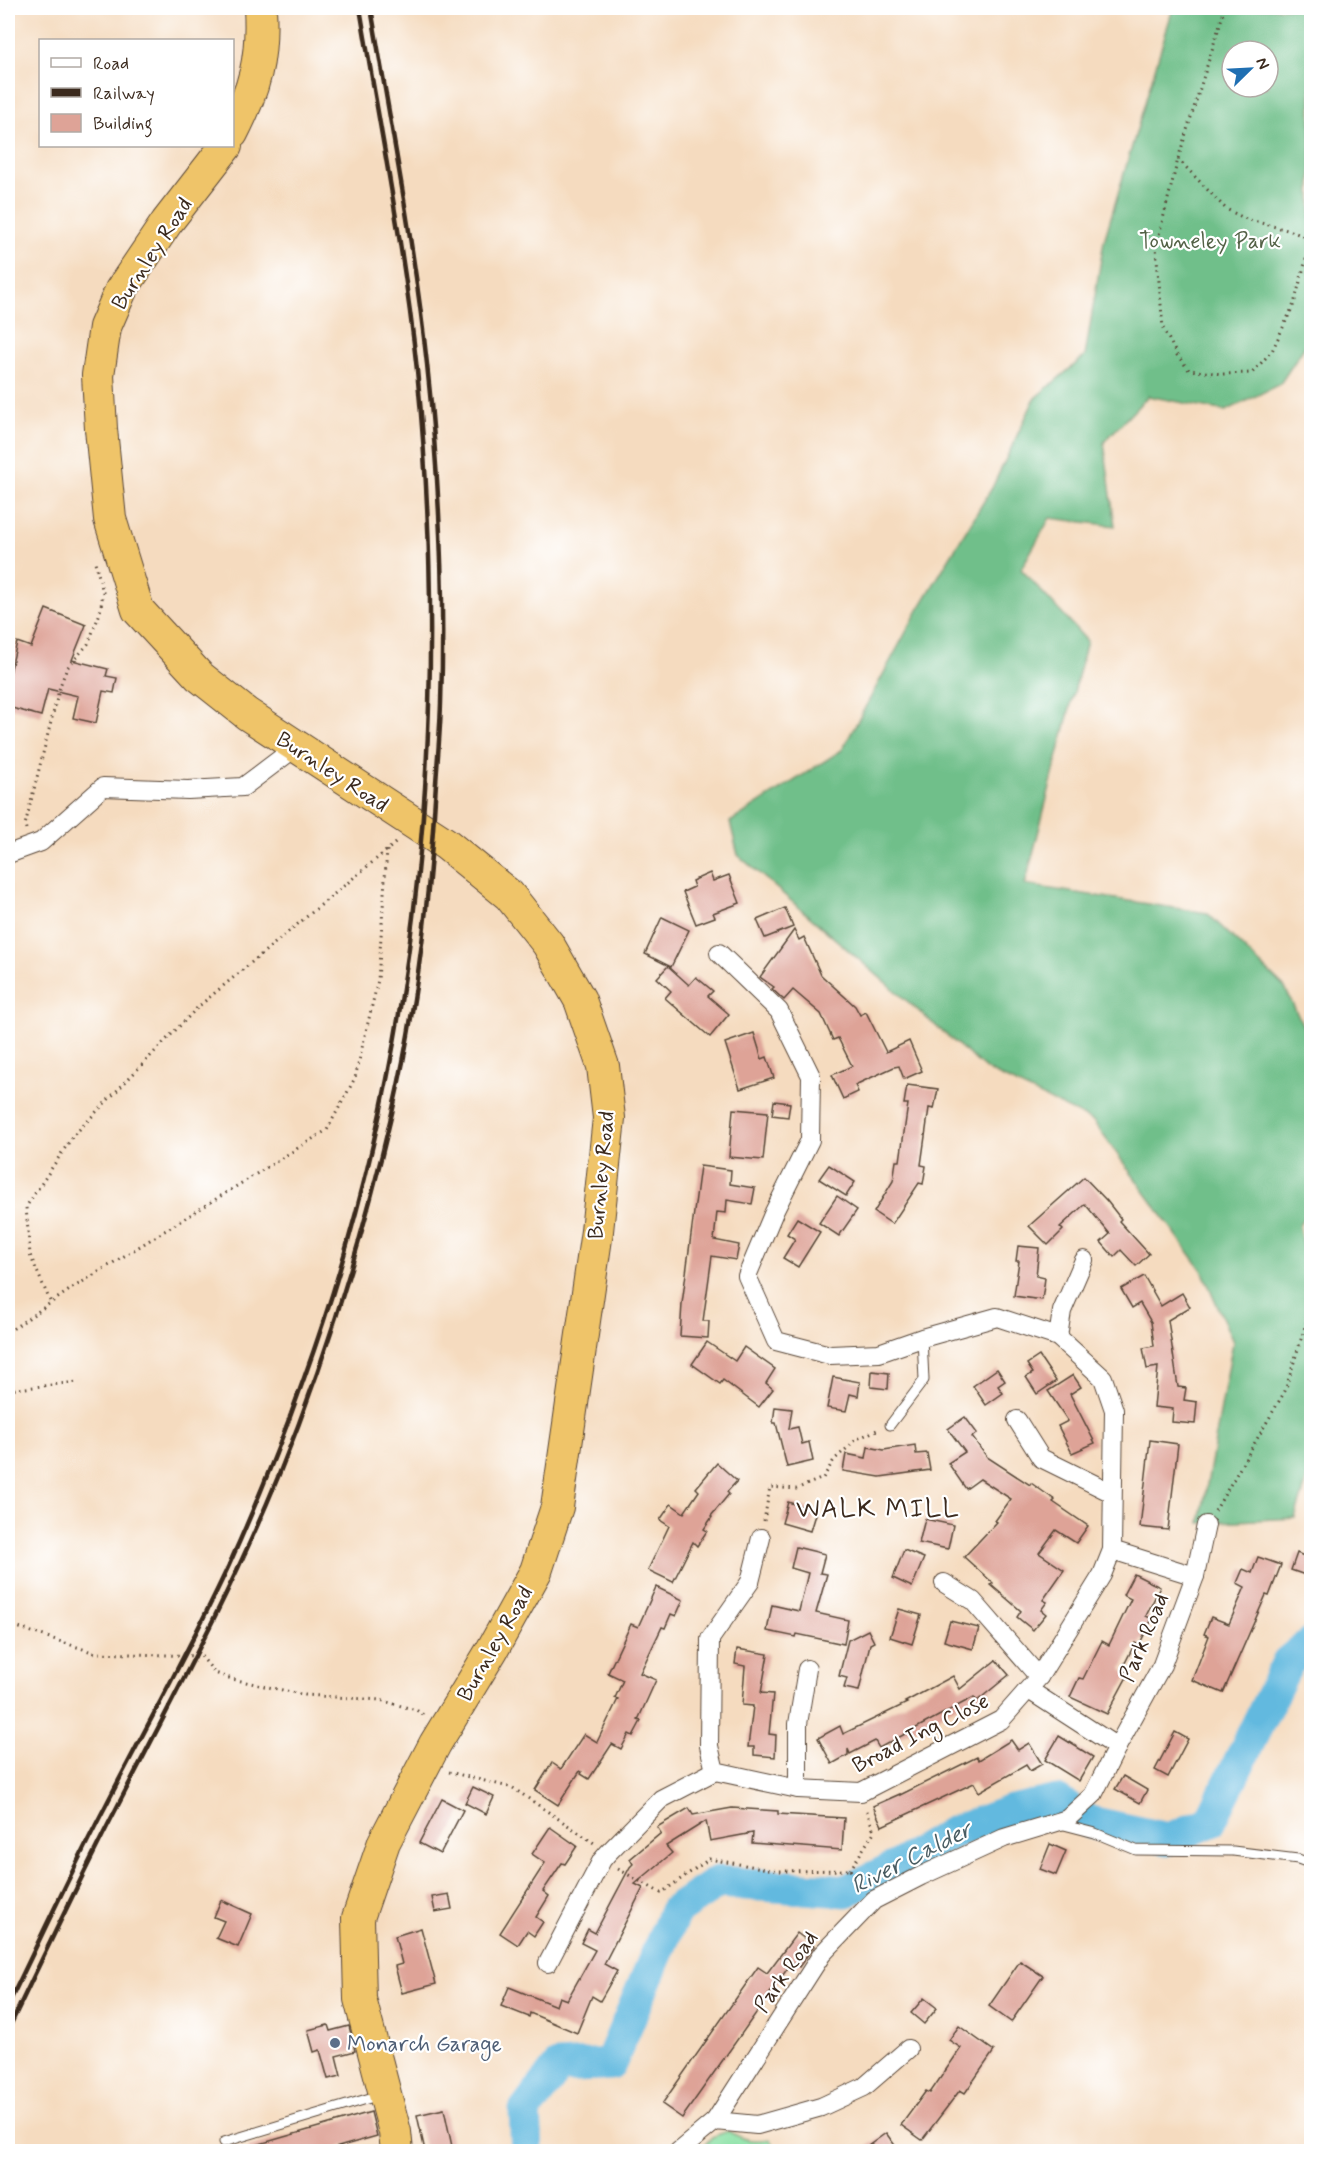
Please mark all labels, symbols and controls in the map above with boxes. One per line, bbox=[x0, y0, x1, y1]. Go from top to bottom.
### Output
legend bbox=[39, 39, 234, 147]
north arrow bbox=[1220, 39, 1280, 99]
text: Road bbox=[93, 52, 129, 76]
text: N bbox=[1251, 54, 1274, 73]
text: Railway bbox=[93, 82, 155, 106]
text: Building bbox=[93, 112, 153, 138]
street label: Burnley Road bbox=[106, 193, 199, 316]
park label: Towneley Park bbox=[1139, 228, 1281, 256]
street label: Burnley Road bbox=[270, 726, 393, 819]
street label: Burnley Road bbox=[582, 1110, 622, 1240]
district label: WALK MILL bbox=[796, 1493, 960, 1527]
street label: Burnley Road bbox=[451, 1581, 540, 1707]
street label: Park Road bbox=[1114, 1589, 1176, 1686]
street label: Broad Ing Close bbox=[848, 1687, 995, 1783]
water label: River Calder bbox=[846, 1813, 980, 1902]
street label: Park Road bbox=[748, 1926, 825, 2019]
place label: Monarch Garage bbox=[347, 2031, 502, 2062]
marker: Monarch Garage bbox=[328, 2036, 342, 2050]

